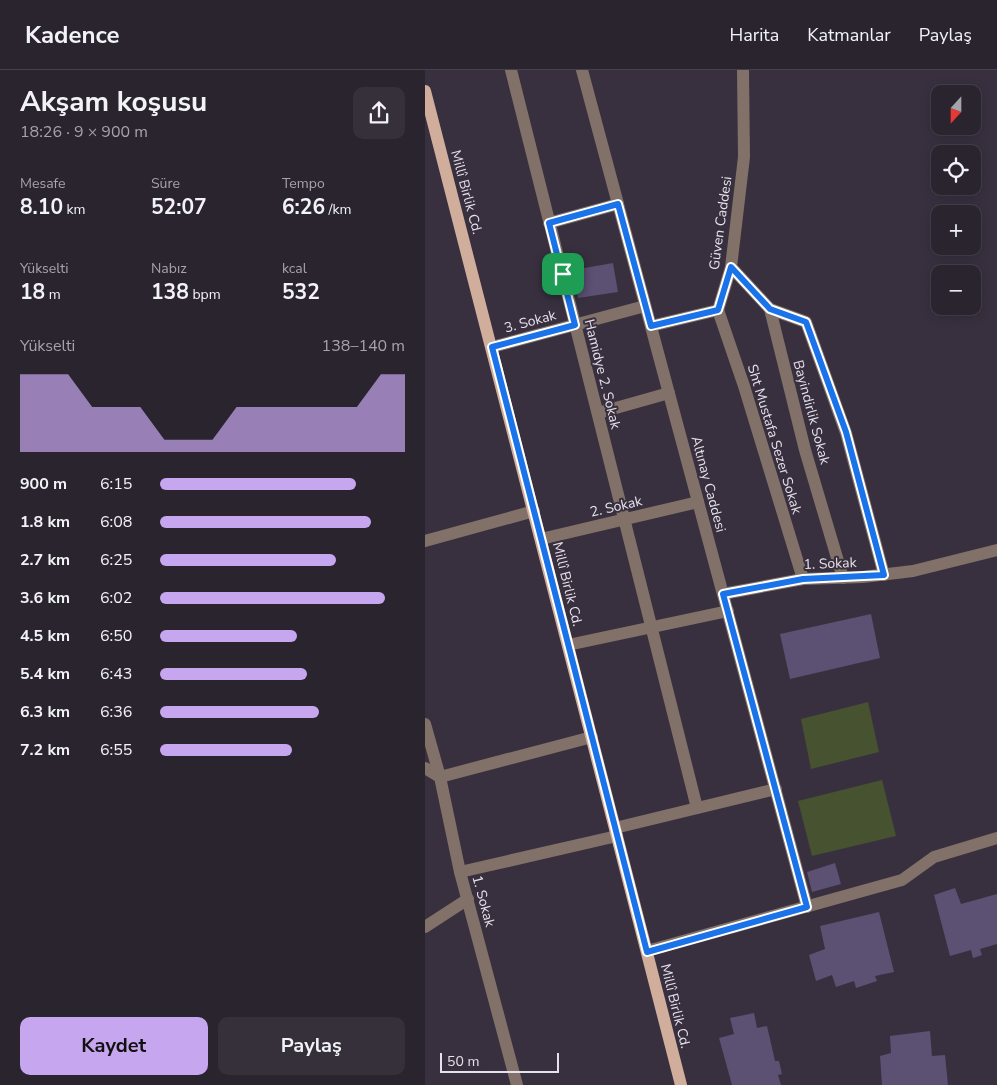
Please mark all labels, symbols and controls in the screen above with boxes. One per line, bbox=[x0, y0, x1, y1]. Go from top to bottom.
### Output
text: Kadence bbox=[25, 19, 120, 51]
text: Harita bbox=[730, 23, 779, 47]
text: Katmanlar bbox=[807, 23, 891, 47]
text: Paylaş bbox=[919, 23, 972, 47]
text: Akşam koşusu bbox=[20, 83, 207, 121]
north arrow bbox=[931, 85, 981, 135]
map controls bbox=[931, 85, 981, 315]
button: share bbox=[353, 87, 405, 139]
text: 18:26 · 9 × 900 m bbox=[20, 121, 148, 143]
button: locate bbox=[931, 145, 981, 195]
street label: Millî Birlik Cd. bbox=[446, 148, 487, 236]
text: Mesafe bbox=[20, 174, 66, 193]
text: Süre bbox=[151, 174, 180, 193]
text: Tempo bbox=[282, 174, 325, 193]
street label: Güven Caddesi bbox=[705, 175, 736, 271]
text: 8.10 bbox=[20, 193, 63, 221]
text: 52:07 bbox=[151, 193, 207, 221]
text: 6:26 bbox=[282, 193, 325, 221]
text: km bbox=[63, 200, 86, 219]
text: /km bbox=[325, 200, 352, 219]
button: + bbox=[931, 205, 981, 255]
pin bbox=[542, 253, 584, 295]
text: Yükselti bbox=[20, 259, 68, 278]
text: Nabız bbox=[151, 259, 187, 278]
text: kcal bbox=[282, 259, 307, 278]
icon: arrive bbox=[549, 260, 577, 288]
button: − bbox=[931, 265, 981, 315]
text: 18 bbox=[20, 278, 45, 306]
text: 138 bbox=[151, 278, 189, 306]
text: 532 bbox=[282, 278, 320, 306]
text: m bbox=[45, 285, 61, 304]
text: bpm bbox=[189, 285, 221, 304]
street label: 3. Sokak bbox=[502, 305, 559, 338]
street label: Hamidye 2. Sokak bbox=[580, 317, 626, 432]
text: Yükselti bbox=[20, 335, 75, 357]
text: 138–140 m bbox=[322, 335, 405, 357]
street label: Bayindirlik Sokak bbox=[788, 358, 835, 467]
street label: Sht Mustafa Sezer Sokak bbox=[743, 362, 807, 517]
street label: Altınay Caddesi bbox=[687, 434, 730, 534]
text: 900 m bbox=[20, 473, 67, 495]
text: 6:15 bbox=[100, 473, 132, 495]
street label: 2. Sokak bbox=[588, 491, 645, 522]
text: 1.8 km bbox=[20, 511, 70, 533]
text: 6:08 bbox=[100, 511, 132, 533]
street label: Millî Birlik Cd. bbox=[548, 540, 587, 628]
text: 2.7 km bbox=[20, 549, 70, 571]
text: 6:25 bbox=[100, 549, 132, 571]
street label: 1. Sokak bbox=[803, 553, 858, 574]
text: 3.6 km bbox=[20, 587, 70, 609]
text: 6:02 bbox=[100, 587, 132, 609]
text: 4.5 km bbox=[20, 625, 70, 647]
text: 6:50 bbox=[100, 625, 132, 647]
text: 5.4 km bbox=[20, 663, 70, 685]
text: 6:43 bbox=[100, 663, 132, 685]
text: 6.3 km bbox=[20, 701, 70, 723]
text: 6:36 bbox=[100, 701, 132, 723]
text: 7.2 km bbox=[20, 739, 70, 761]
text: 6:55 bbox=[100, 739, 132, 761]
street label: 1. Sokak bbox=[467, 873, 500, 930]
street label: Millî Birlik Cd. bbox=[656, 962, 695, 1050]
button: Kaydet bbox=[20, 1017, 208, 1075]
button: Paylaş bbox=[218, 1017, 405, 1075]
scale bar bbox=[440, 1050, 559, 1073]
text: 50 m bbox=[447, 1052, 479, 1071]

